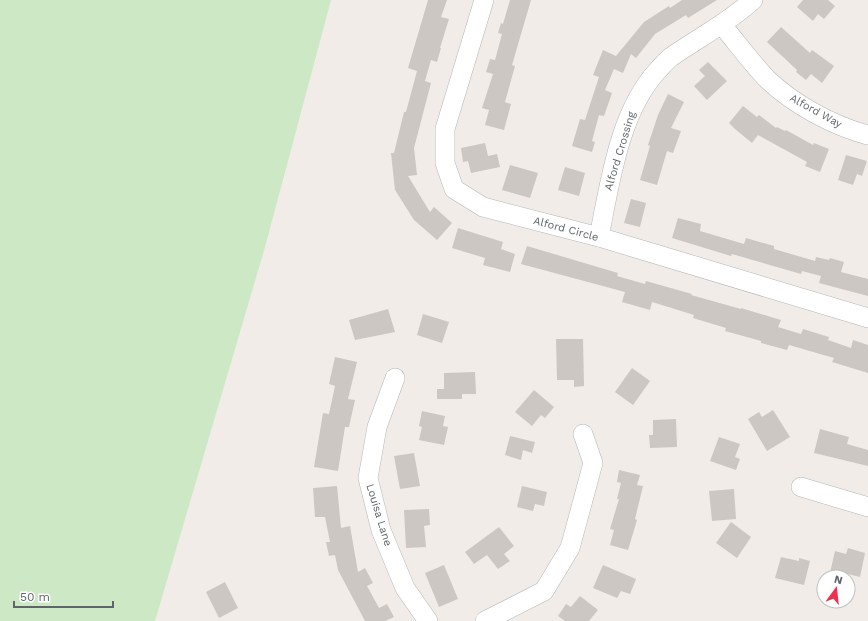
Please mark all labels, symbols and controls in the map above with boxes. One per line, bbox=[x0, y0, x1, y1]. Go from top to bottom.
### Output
street label: Alford Way bbox=[788, 91, 845, 131]
street label: Alford Crossing bbox=[602, 110, 638, 192]
street label: Alford Circle bbox=[532, 214, 600, 244]
street label: Louisa Lane bbox=[363, 482, 395, 548]
north arrow bbox=[816, 569, 856, 609]
text: N bbox=[833, 572, 844, 587]
scale bar bbox=[14, 583, 113, 609]
text: 50 m bbox=[20, 590, 50, 604]

